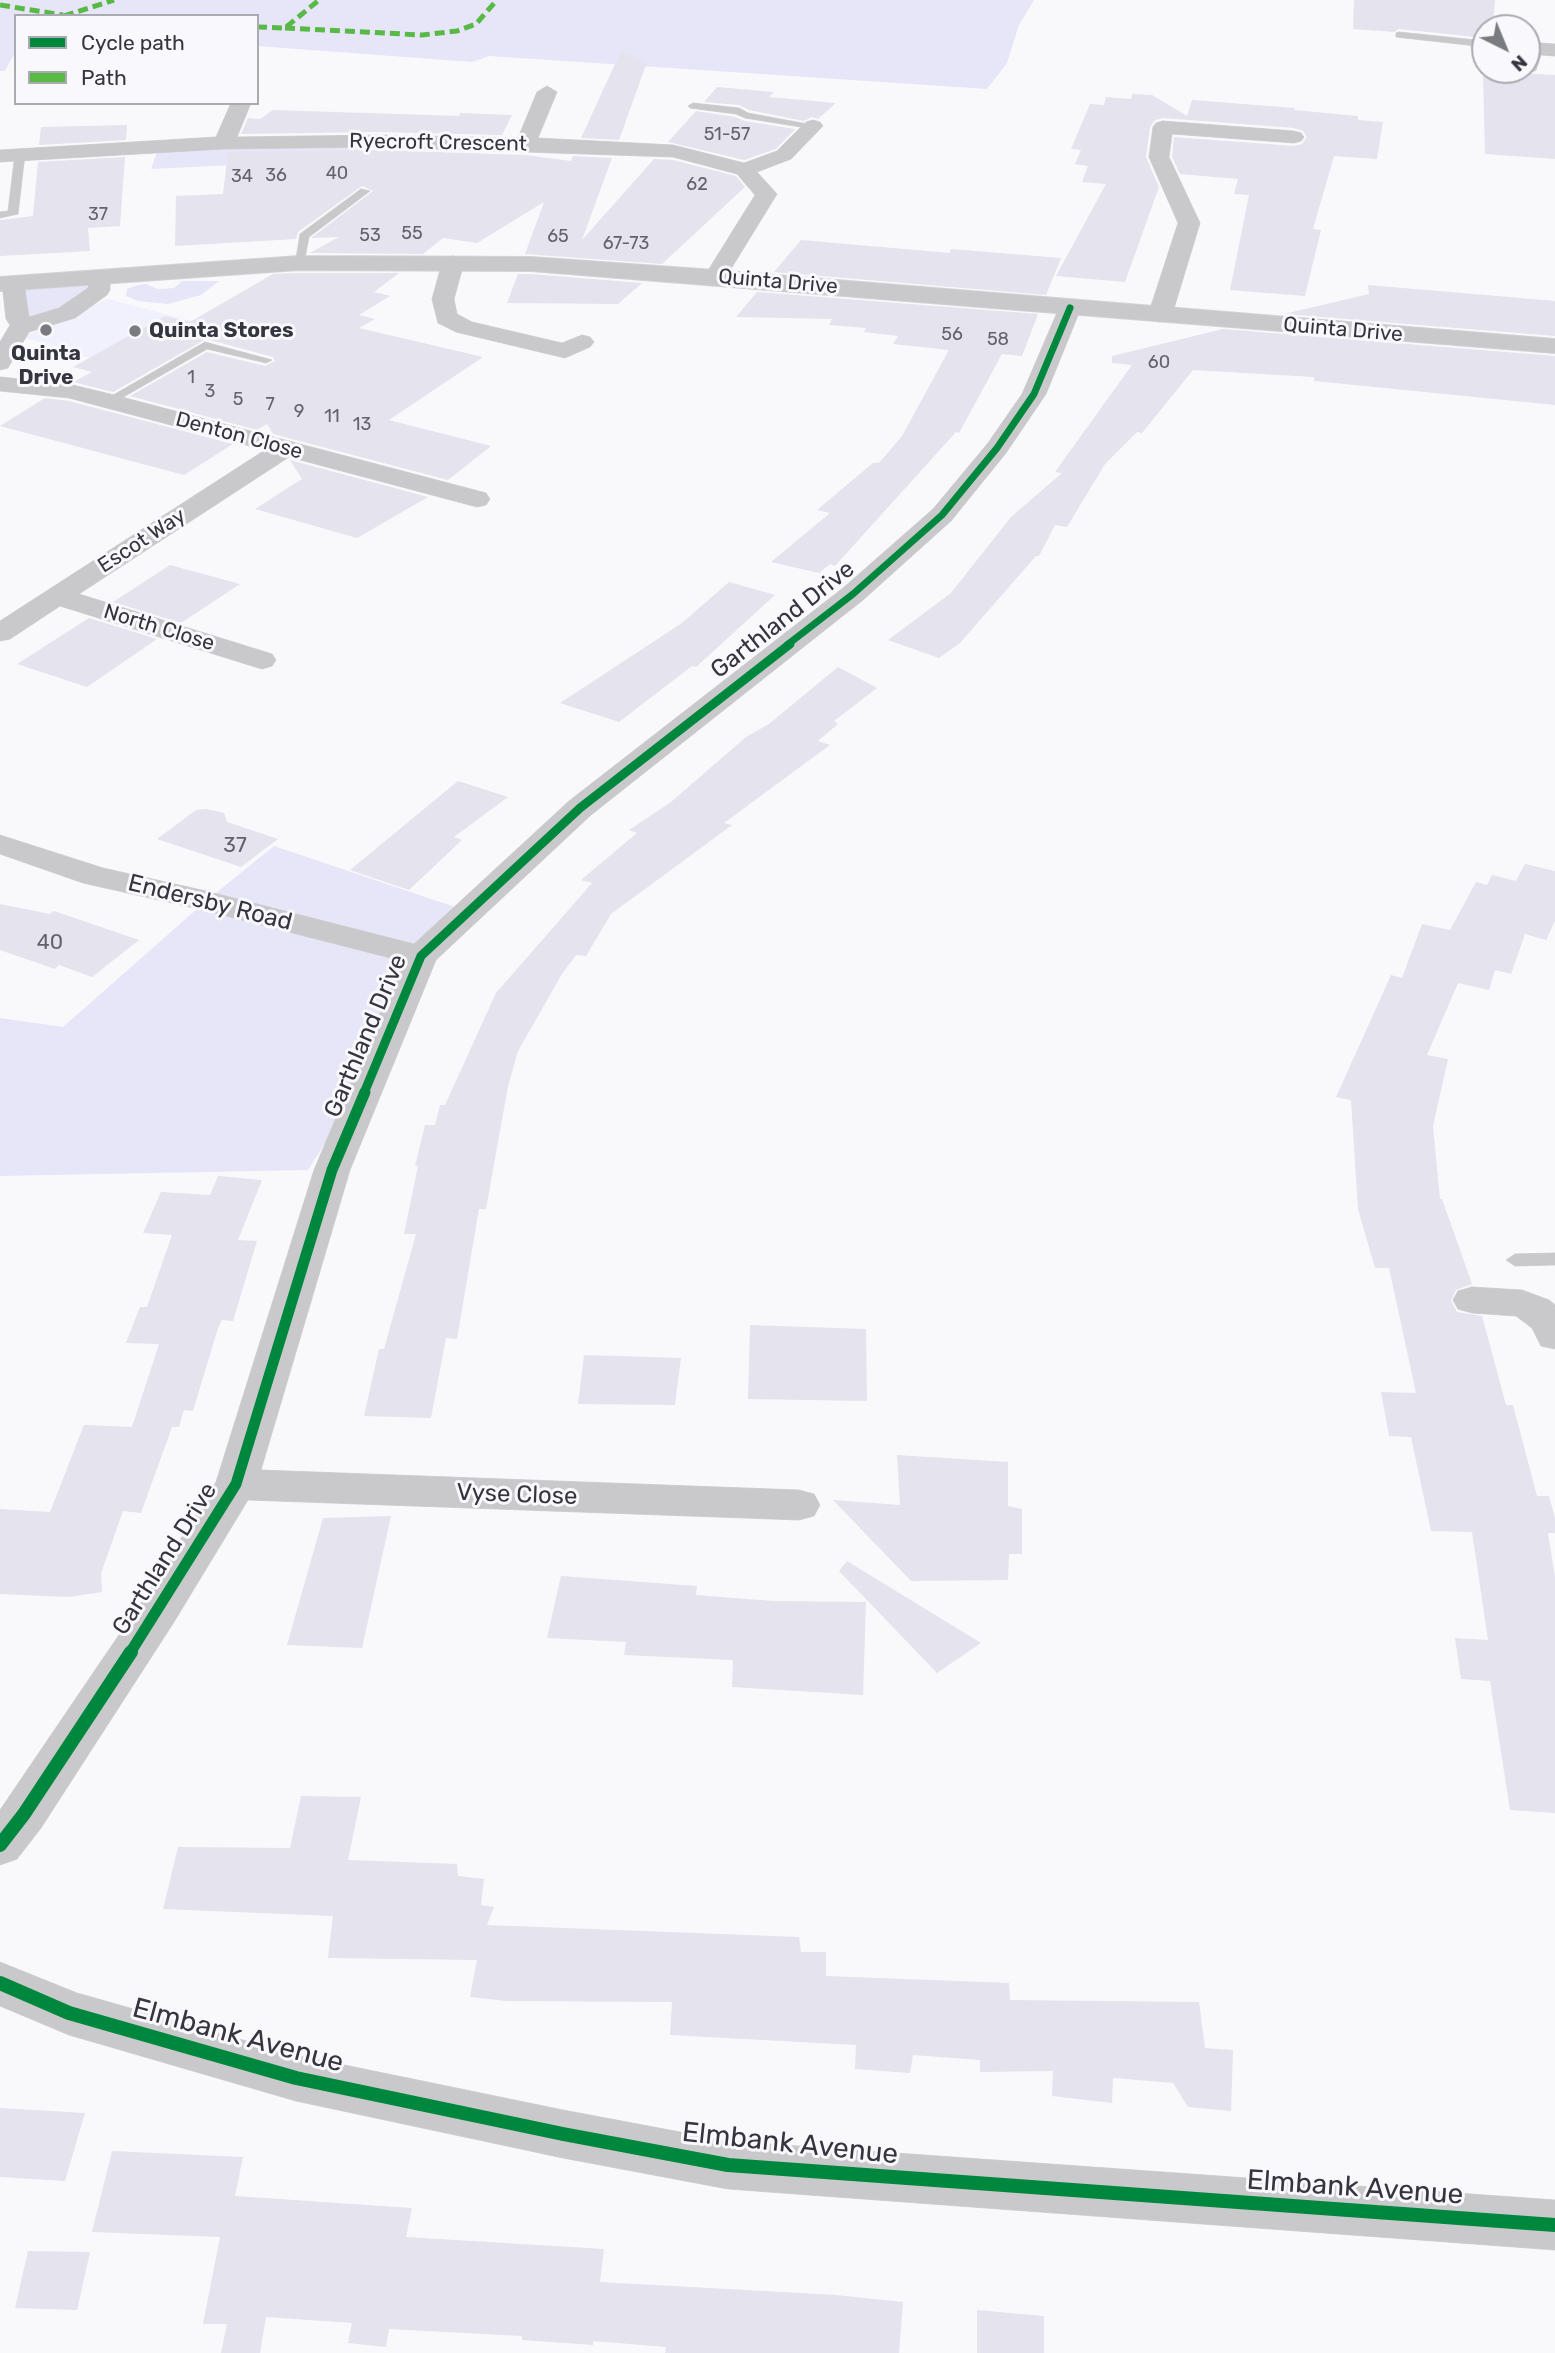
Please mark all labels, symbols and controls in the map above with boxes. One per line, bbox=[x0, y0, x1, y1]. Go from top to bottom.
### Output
legend bbox=[14, 14, 259, 105]
north arrow bbox=[1471, 14, 1541, 84]
text: Cycle path bbox=[81, 30, 185, 55]
text: N bbox=[1506, 50, 1532, 76]
text: Path bbox=[81, 65, 127, 90]
house number: 51-57 bbox=[704, 124, 750, 146]
street label: Ryecroft Crescent bbox=[349, 129, 527, 157]
house number: 40 bbox=[326, 163, 348, 185]
house number: 36 bbox=[265, 165, 287, 187]
house number: 34 bbox=[231, 166, 253, 188]
house number: 62 bbox=[686, 174, 708, 196]
house number: 37 bbox=[88, 204, 108, 226]
house number: 55 bbox=[401, 223, 423, 245]
house number: 53 bbox=[359, 225, 381, 247]
house number: 65 bbox=[547, 226, 569, 248]
house number: 67-73 bbox=[603, 233, 649, 255]
street label: Quinta Drive bbox=[717, 264, 839, 300]
street label: Quinta Drive bbox=[1282, 312, 1404, 348]
place label: Quinta Stores bbox=[149, 318, 294, 344]
marker: Quinta Drive bbox=[38, 322, 54, 338]
marker: Quinta Stores bbox=[127, 323, 143, 339]
house number: 56 bbox=[941, 324, 963, 346]
house number: 58 bbox=[987, 329, 1009, 351]
place label: Quinta Drive bbox=[11, 341, 81, 391]
house number: 60 bbox=[1148, 352, 1170, 374]
house number: 1 bbox=[187, 367, 195, 389]
house number: 3 bbox=[205, 381, 215, 403]
house number: 5 bbox=[233, 389, 243, 411]
house number: 7 bbox=[265, 394, 275, 416]
house number: 9 bbox=[294, 401, 304, 423]
house number: 11 bbox=[324, 406, 340, 428]
street label: Denton Close bbox=[173, 407, 305, 465]
house number: 13 bbox=[353, 414, 371, 436]
street label: Escot Way bbox=[93, 503, 191, 579]
street label: Garthland Drive bbox=[705, 555, 861, 685]
street label: North Close bbox=[101, 599, 217, 657]
house number: 37 bbox=[223, 833, 247, 859]
street label: Endersby Road bbox=[125, 869, 295, 937]
house number: 40 bbox=[37, 930, 63, 956]
street label: Garthland Drive bbox=[319, 950, 413, 1122]
street label: Garthland Drive bbox=[107, 1477, 223, 1641]
street label: Vyse Close bbox=[456, 1478, 578, 1512]
street label: Elmbank Avenue bbox=[129, 1992, 347, 2080]
street label: Elmbank Avenue bbox=[680, 2116, 900, 2172]
street label: Elmbank Avenue bbox=[1246, 2164, 1464, 2212]

